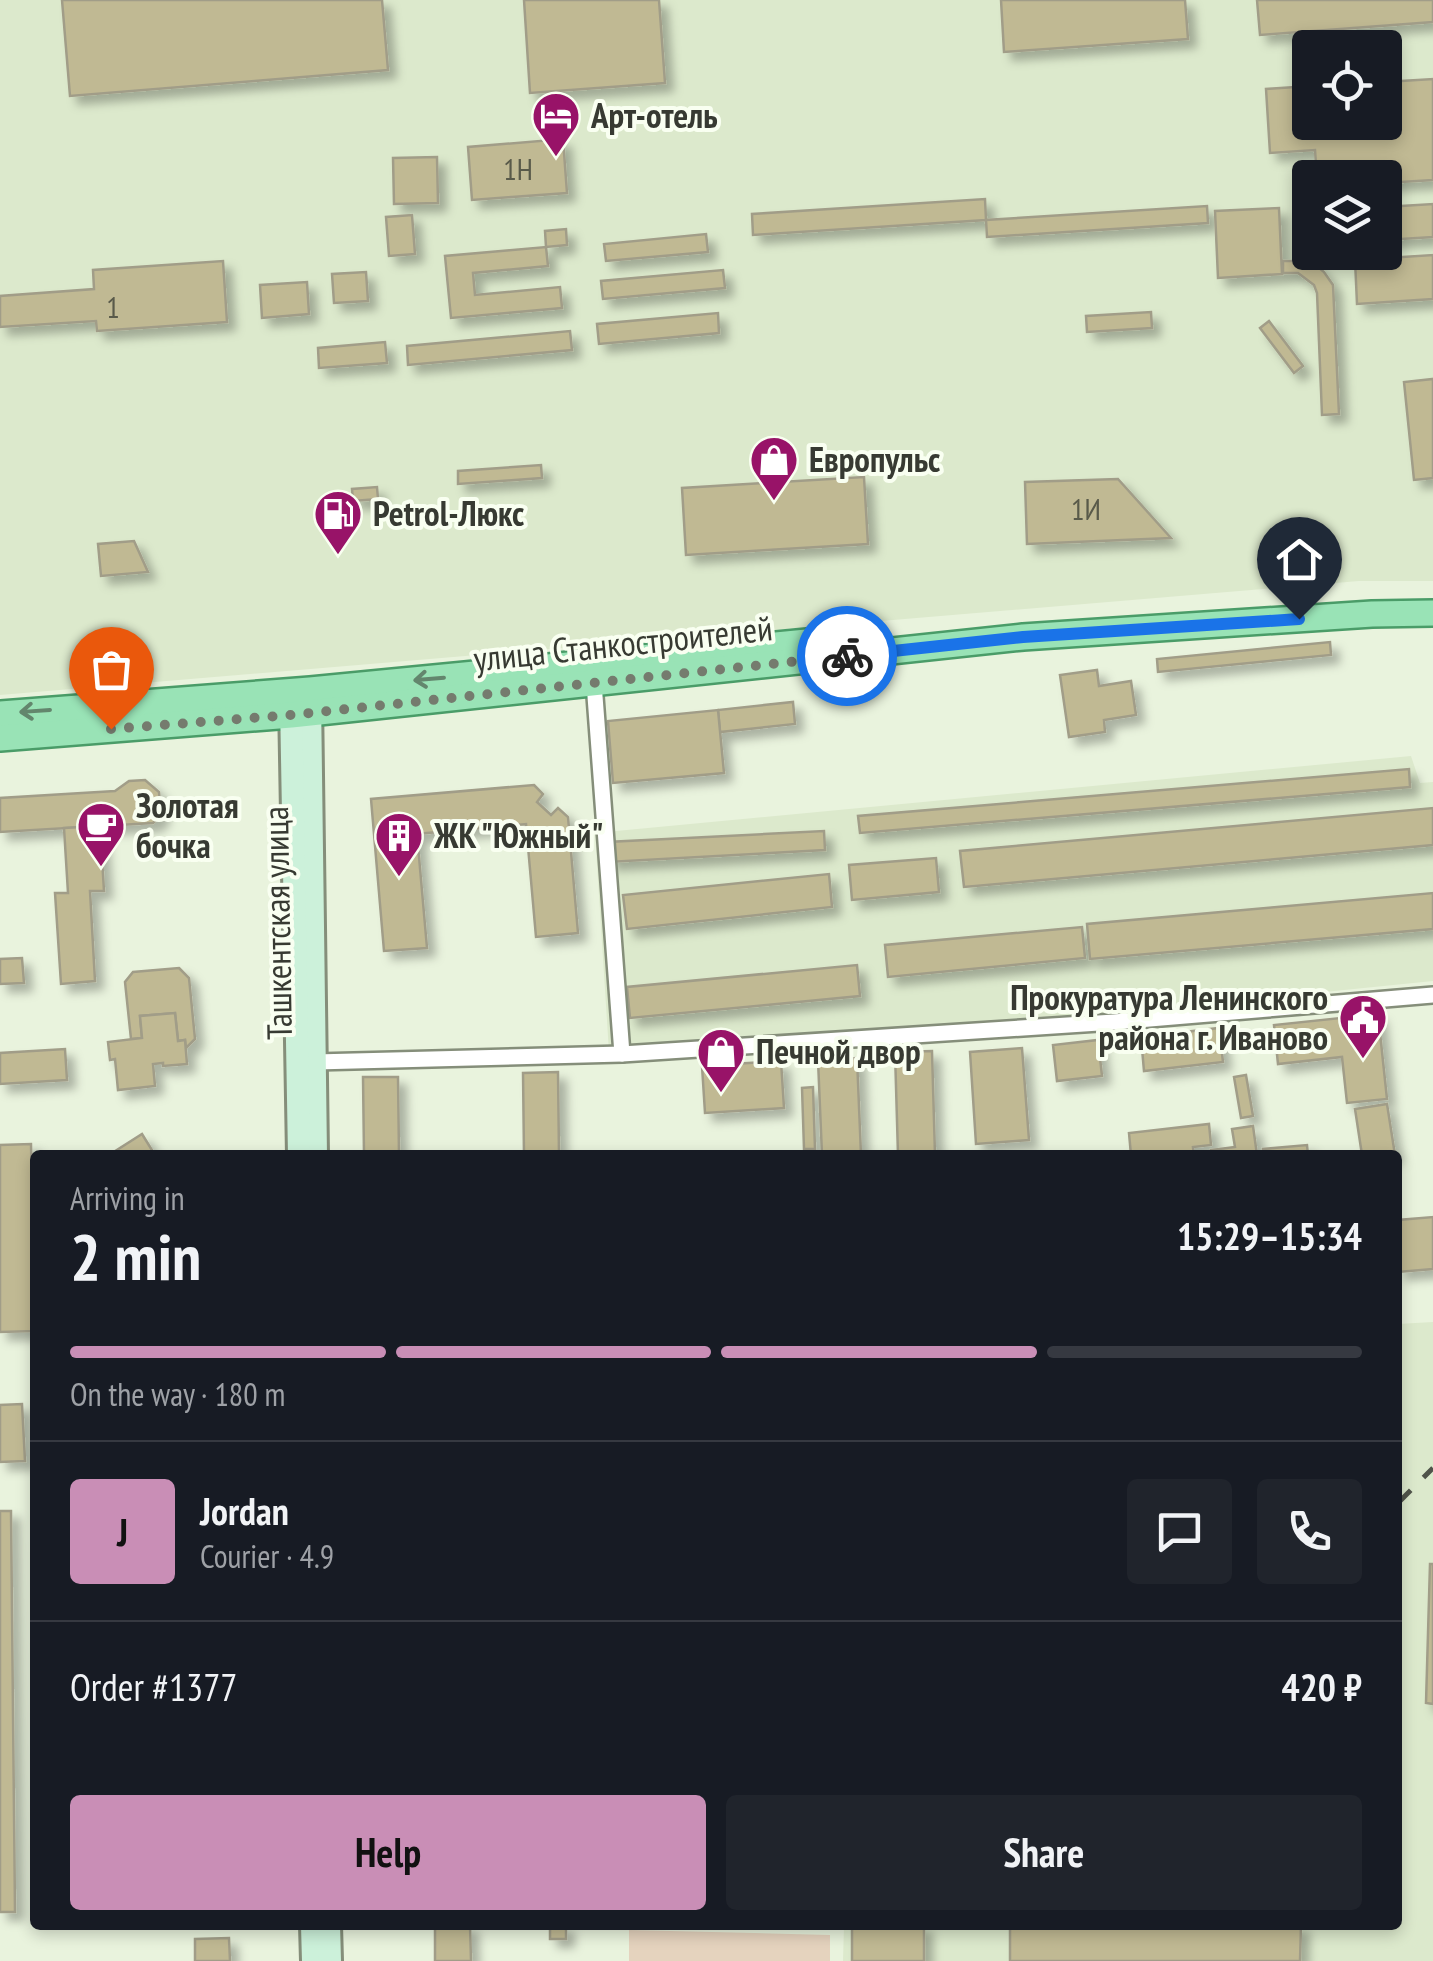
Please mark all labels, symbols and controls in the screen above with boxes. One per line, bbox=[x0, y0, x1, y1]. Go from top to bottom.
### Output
map controls bbox=[1292, 30, 1402, 270]
button: locate bbox=[1292, 30, 1402, 140]
hotel icon: Арт-отель bbox=[530, 90, 582, 158]
place label: Арт-отель bbox=[590, 92, 718, 138]
house number: 1Н bbox=[503, 149, 533, 188]
button: layers bbox=[1292, 160, 1402, 270]
house number: 1 bbox=[106, 287, 120, 326]
shop icon: Европульс bbox=[748, 434, 800, 502]
place label: Европульс bbox=[809, 436, 940, 482]
fuel station icon: Petrol-Люкс bbox=[312, 488, 364, 556]
house number: 1И bbox=[1071, 489, 1101, 528]
place label: Petrol-Люкс bbox=[373, 490, 524, 536]
pin bbox=[1257, 517, 1342, 620]
icon: home bbox=[1272, 532, 1327, 587]
street label: улица Станкостроителей bbox=[471, 604, 774, 682]
courier bbox=[797, 606, 897, 706]
pin bbox=[69, 627, 154, 730]
icon: bike bbox=[820, 629, 875, 684]
icon: bag bbox=[84, 642, 139, 697]
one-way arrow bbox=[413, 670, 446, 689]
one-way arrow bbox=[20, 701, 52, 720]
place label: Золотая бочка bbox=[136, 782, 239, 868]
cafe icon: Золотая бочка bbox=[75, 800, 127, 868]
street label: Ташкентская улица bbox=[252, 806, 302, 1040]
building icon: ЖК "Южный" bbox=[373, 810, 425, 878]
place label: ЖК "Южный" bbox=[433, 812, 603, 858]
place label: Прокуратура Ленинского района г. Иваново bbox=[1010, 974, 1328, 1060]
public building icon: Прокуратура Ленинского района г. Иваново bbox=[1337, 992, 1389, 1060]
shop icon: Печной двор bbox=[695, 1026, 747, 1094]
place label: Печной двор bbox=[756, 1028, 921, 1074]
text: Arriving in bbox=[70, 1177, 185, 1219]
text: 15:29–15:34 bbox=[1177, 1211, 1362, 1260]
text: 2 min bbox=[70, 1214, 201, 1298]
text: On the way · 180 m bbox=[70, 1373, 285, 1415]
button: chat bbox=[1127, 1479, 1232, 1584]
button: phone bbox=[1257, 1479, 1362, 1584]
text: Jordan bbox=[200, 1486, 289, 1535]
text: J bbox=[117, 1507, 128, 1556]
text: Courier · 4.9 bbox=[200, 1535, 334, 1577]
text: Order #1377 bbox=[70, 1662, 237, 1711]
text: 420 ₽ bbox=[1282, 1662, 1362, 1711]
button: Help bbox=[70, 1795, 706, 1910]
button: Share bbox=[726, 1795, 1362, 1910]

